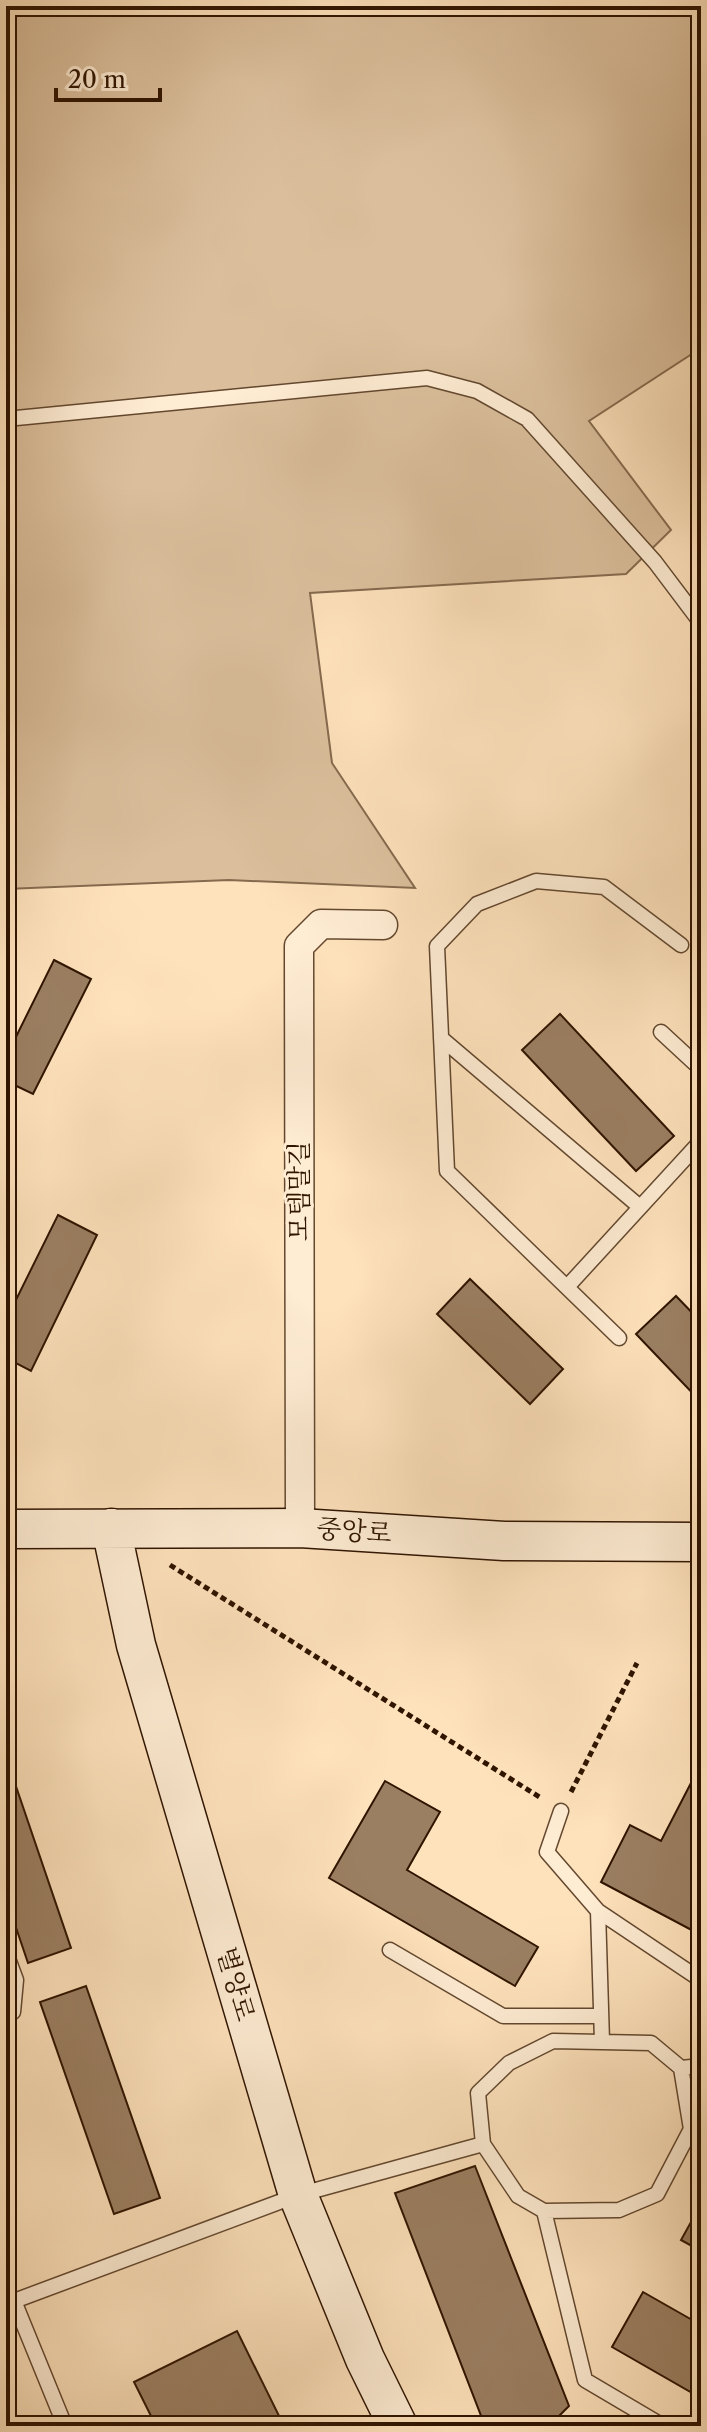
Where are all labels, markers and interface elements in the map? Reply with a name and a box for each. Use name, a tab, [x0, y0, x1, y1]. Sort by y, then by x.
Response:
scale bar	[56, 52, 160, 102]
text: 20 m	[68, 65, 126, 94]
street label: 모템말길	[283, 1141, 315, 1241]
street label: 중앙로	[315, 1512, 393, 1550]
street label: 별양로	[210, 1943, 262, 2025]

